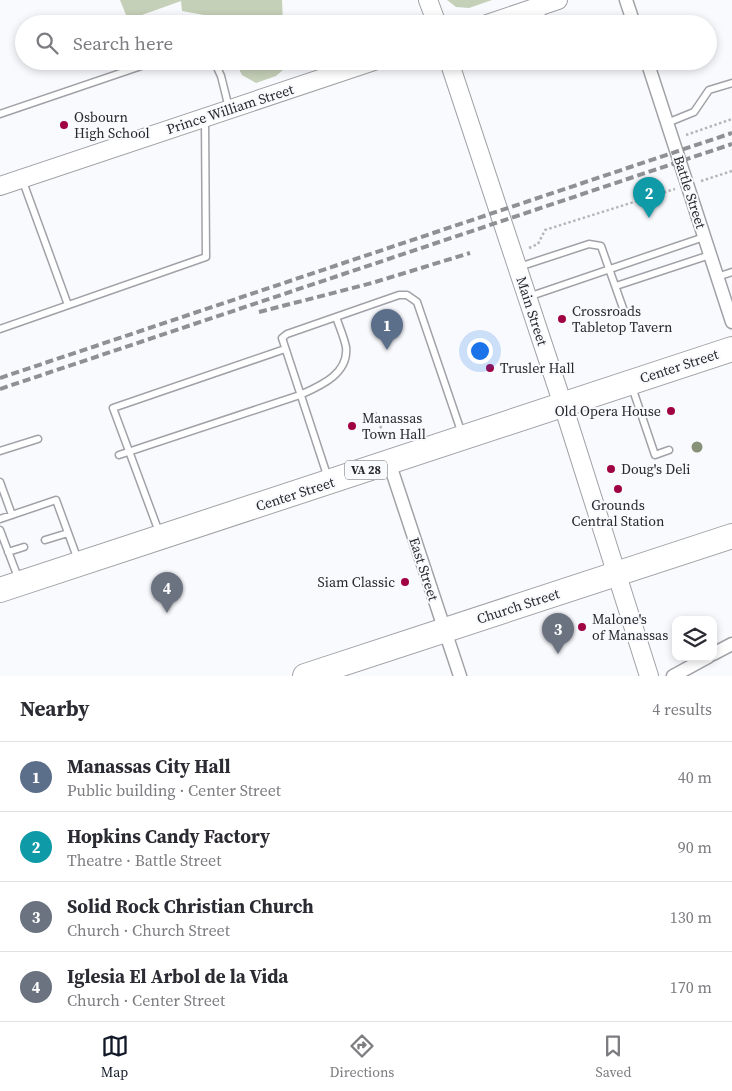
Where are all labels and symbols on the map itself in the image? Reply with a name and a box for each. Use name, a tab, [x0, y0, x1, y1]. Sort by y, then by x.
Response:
street label: Prince William Street	[164, 79, 297, 139]
place label: Osbourn High School	[74, 107, 150, 143]
marker: Osbourn High School	[58, 119, 70, 131]
street label: Battle Street	[669, 153, 711, 232]
pin: 2	[633, 177, 665, 218]
street label: Main Street	[511, 274, 553, 349]
place label: Crossroads Tabletop Tavern	[572, 301, 673, 337]
pin: 1	[371, 309, 403, 350]
marker: Crossroads Tabletop Tavern	[556, 313, 568, 325]
your location	[467, 338, 493, 364]
street label: Center Street	[637, 344, 721, 388]
place label: Trusler Hall	[500, 358, 575, 378]
marker: Trusler Hall	[484, 362, 496, 374]
place label: Old Opera House	[555, 401, 661, 421]
marker: Old Opera House	[665, 405, 677, 417]
place label: Manassas Town Hall	[362, 408, 426, 444]
marker: Manassas Town Hall	[346, 420, 358, 432]
place label: Doug's Deli	[621, 459, 691, 479]
road number: VA 28	[345, 460, 387, 480]
marker: Doug's Deli	[605, 463, 617, 475]
street label: Center Street	[253, 472, 337, 516]
marker: Grounds Central Station	[612, 483, 624, 495]
place label: Grounds Central Station	[572, 495, 665, 531]
street label: East Street	[404, 535, 444, 604]
pin: 4	[151, 572, 183, 613]
place label: Siam Classic	[318, 572, 395, 592]
marker: Siam Classic	[399, 576, 411, 588]
street label: Church Street	[474, 583, 562, 629]
place label: Malone's of Manassas	[592, 609, 668, 645]
pin: 3	[542, 613, 574, 654]
marker: Malone's of Manassas	[576, 621, 588, 633]

